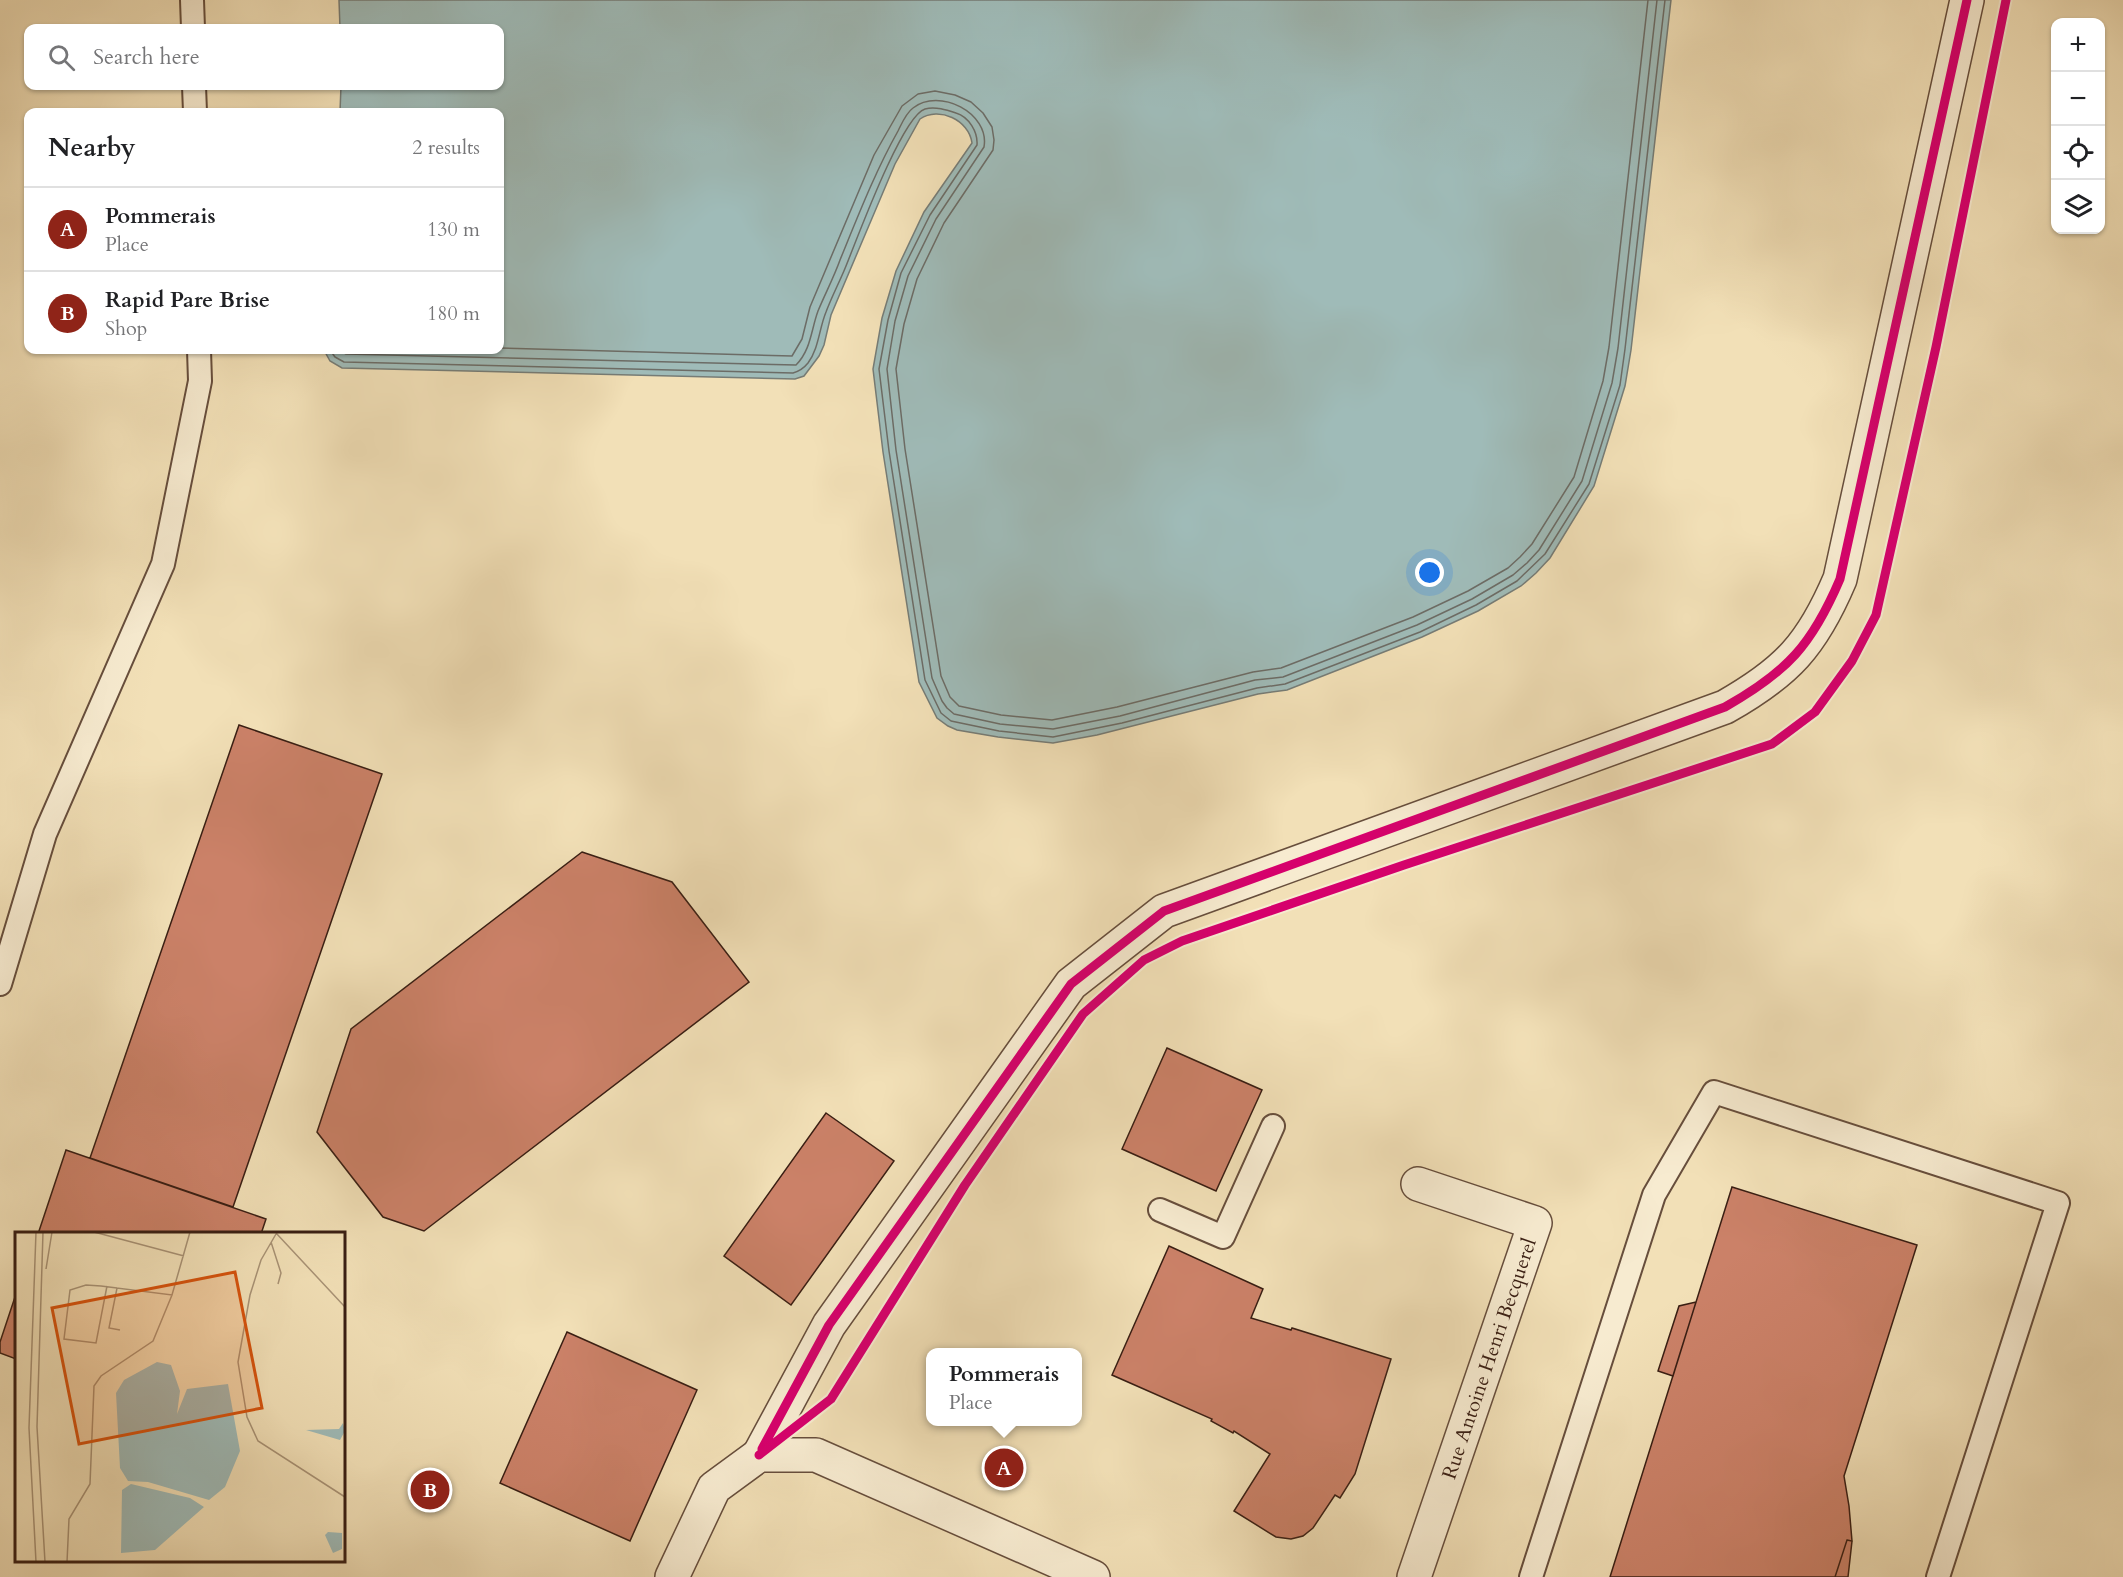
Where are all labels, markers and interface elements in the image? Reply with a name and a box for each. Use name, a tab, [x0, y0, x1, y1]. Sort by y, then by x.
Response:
map controls	[2051, 18, 2105, 234]
button: +	[2051, 18, 2105, 72]
search box	[24, 24, 504, 90]
icon: search	[45, 41, 78, 74]
text: Search here	[93, 42, 200, 72]
button: −	[2051, 72, 2105, 126]
button: locate	[2051, 126, 2105, 180]
text: Nearby	[48, 130, 136, 165]
text: 2 results	[412, 134, 480, 161]
button: layers	[2051, 180, 2105, 234]
text: Pommerais	[105, 201, 216, 231]
text: A	[60, 216, 75, 243]
text: 130 m	[427, 216, 480, 243]
text: Place	[105, 231, 149, 258]
text: Rapid Pare Brise	[105, 285, 270, 315]
text: B	[60, 300, 75, 327]
text: 180 m	[427, 300, 480, 327]
text: Shop	[105, 315, 147, 342]
your location	[1415, 558, 1444, 587]
inset map	[15, 1232, 345, 1562]
street label: Rue Antoine Henri Becquerel	[1435, 1234, 1542, 1483]
popup	[926, 1348, 1082, 1426]
text: Pommerais	[949, 1359, 1059, 1389]
text: Place	[949, 1389, 992, 1416]
pin: A	[984, 1446, 1024, 1490]
pin: B	[410, 1468, 450, 1512]

